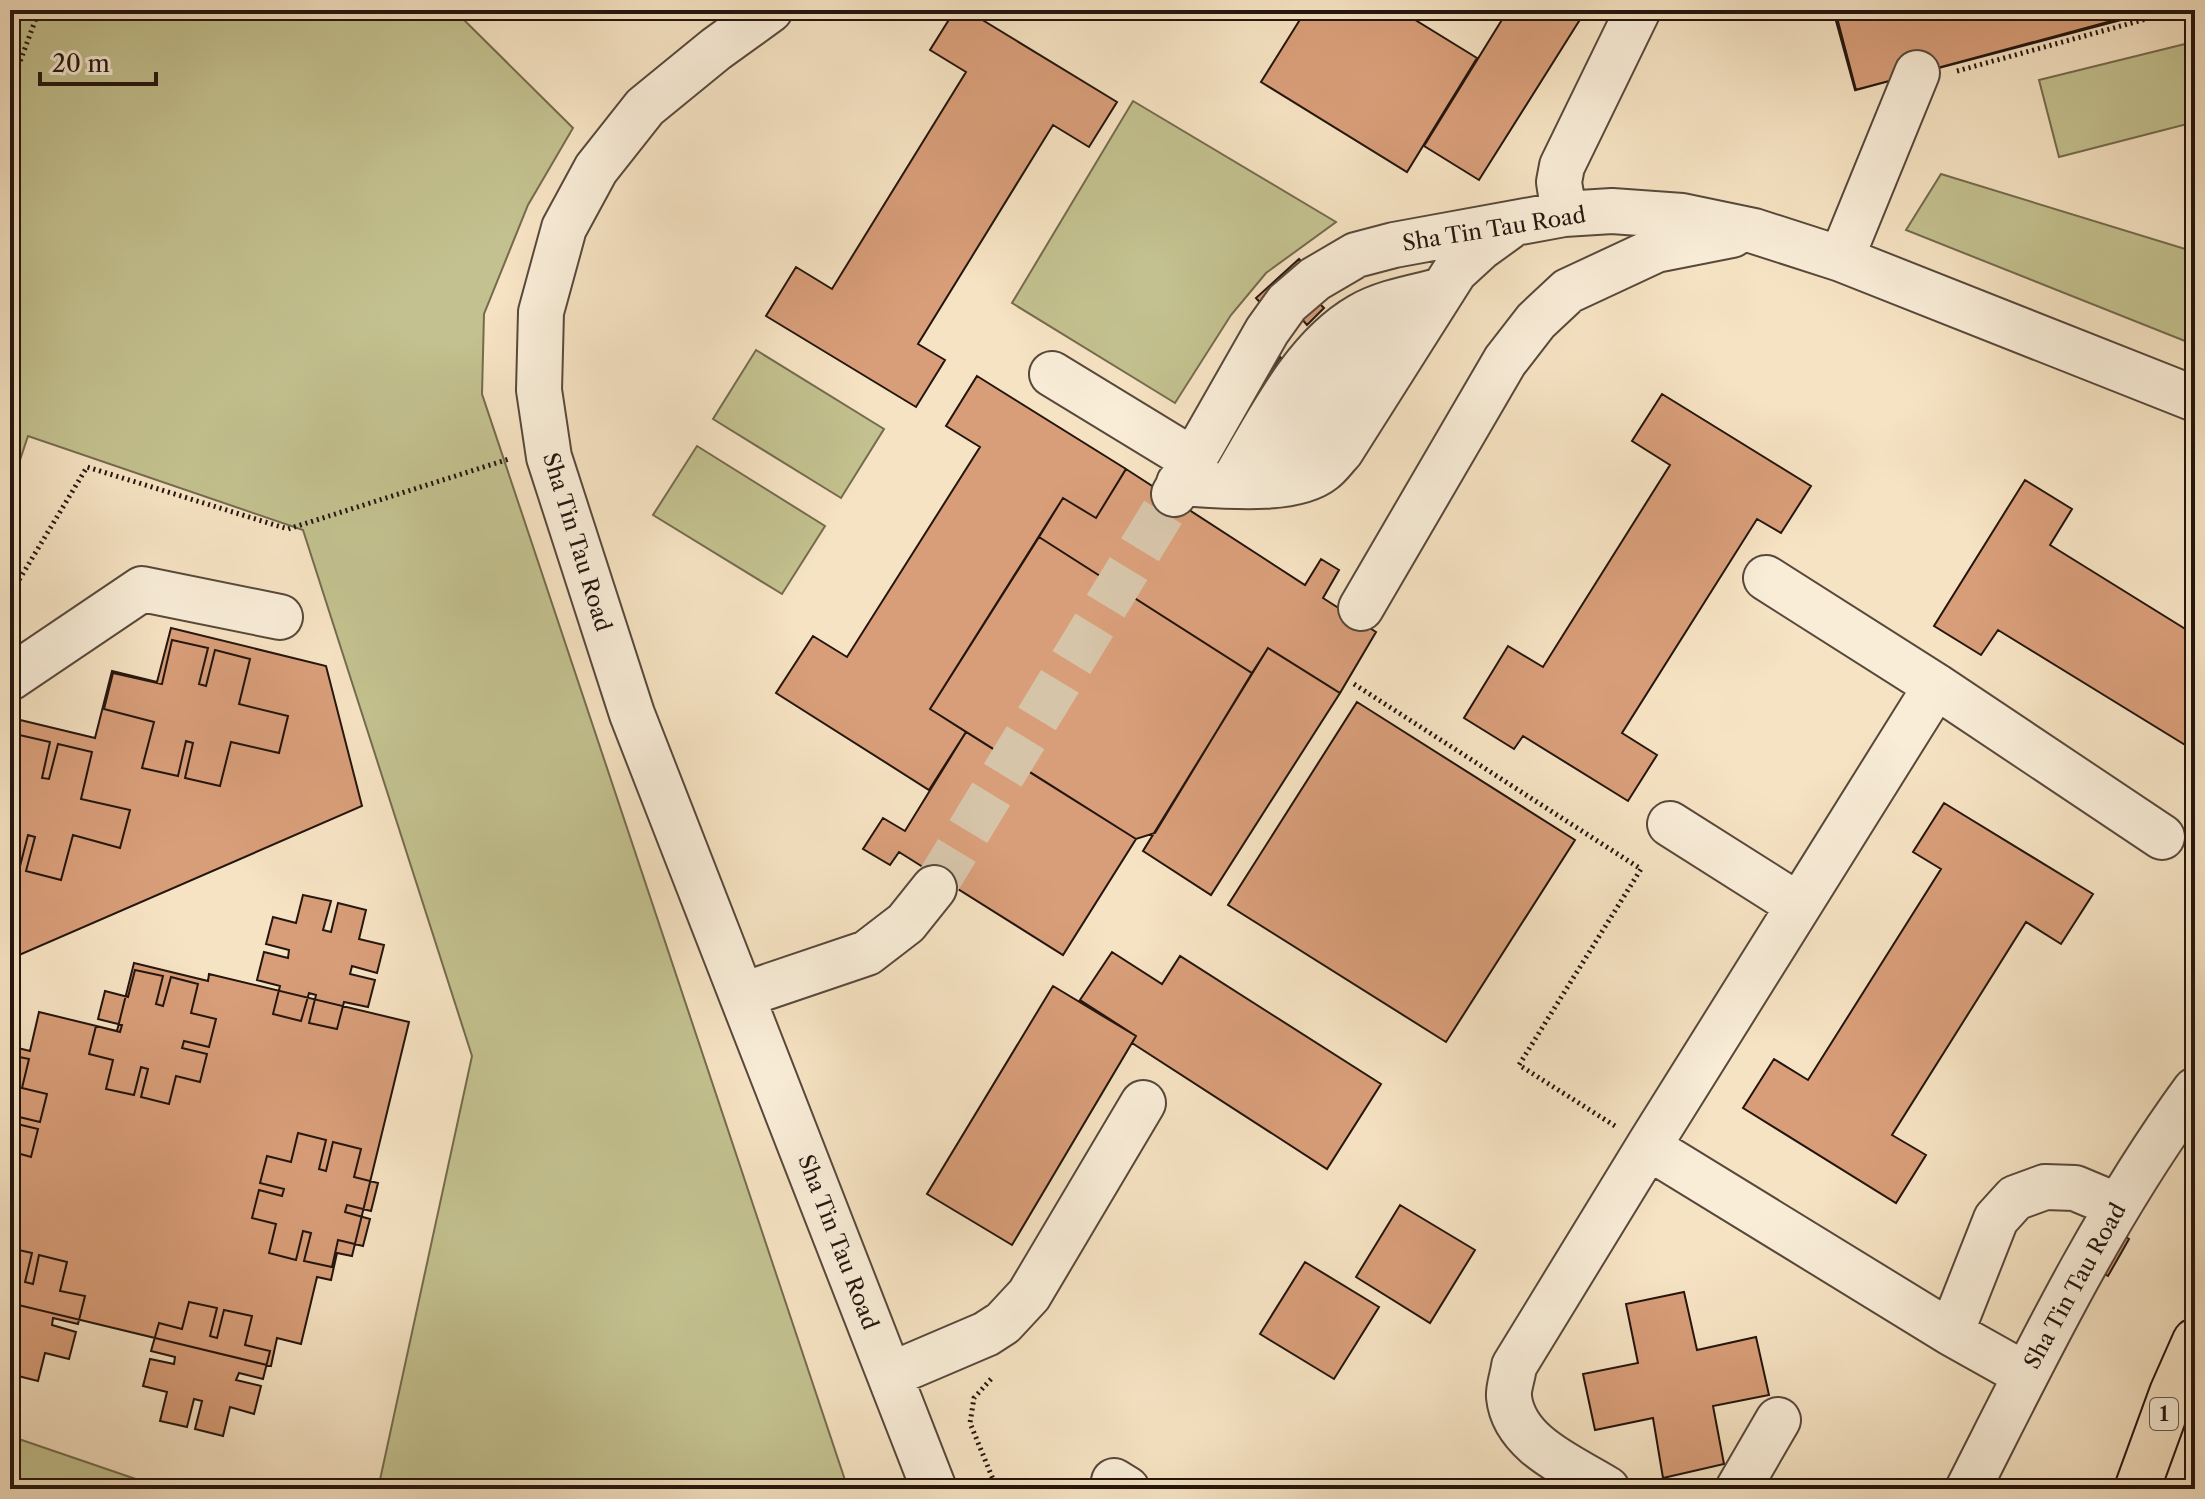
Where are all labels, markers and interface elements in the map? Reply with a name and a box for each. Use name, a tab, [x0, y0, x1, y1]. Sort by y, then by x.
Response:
scale bar	[40, 36, 156, 86]
text: 20 m	[52, 49, 110, 78]
street label: Sha Tin Tau Road	[1400, 201, 1588, 257]
street label: Sha Tin Tau Road	[537, 449, 617, 635]
street label: Sha Tin Tau Road	[792, 1151, 884, 1333]
street label: Sha Tin Tau Road	[2018, 1198, 2132, 1374]
road number: 1	[2150, 1398, 2178, 1430]

